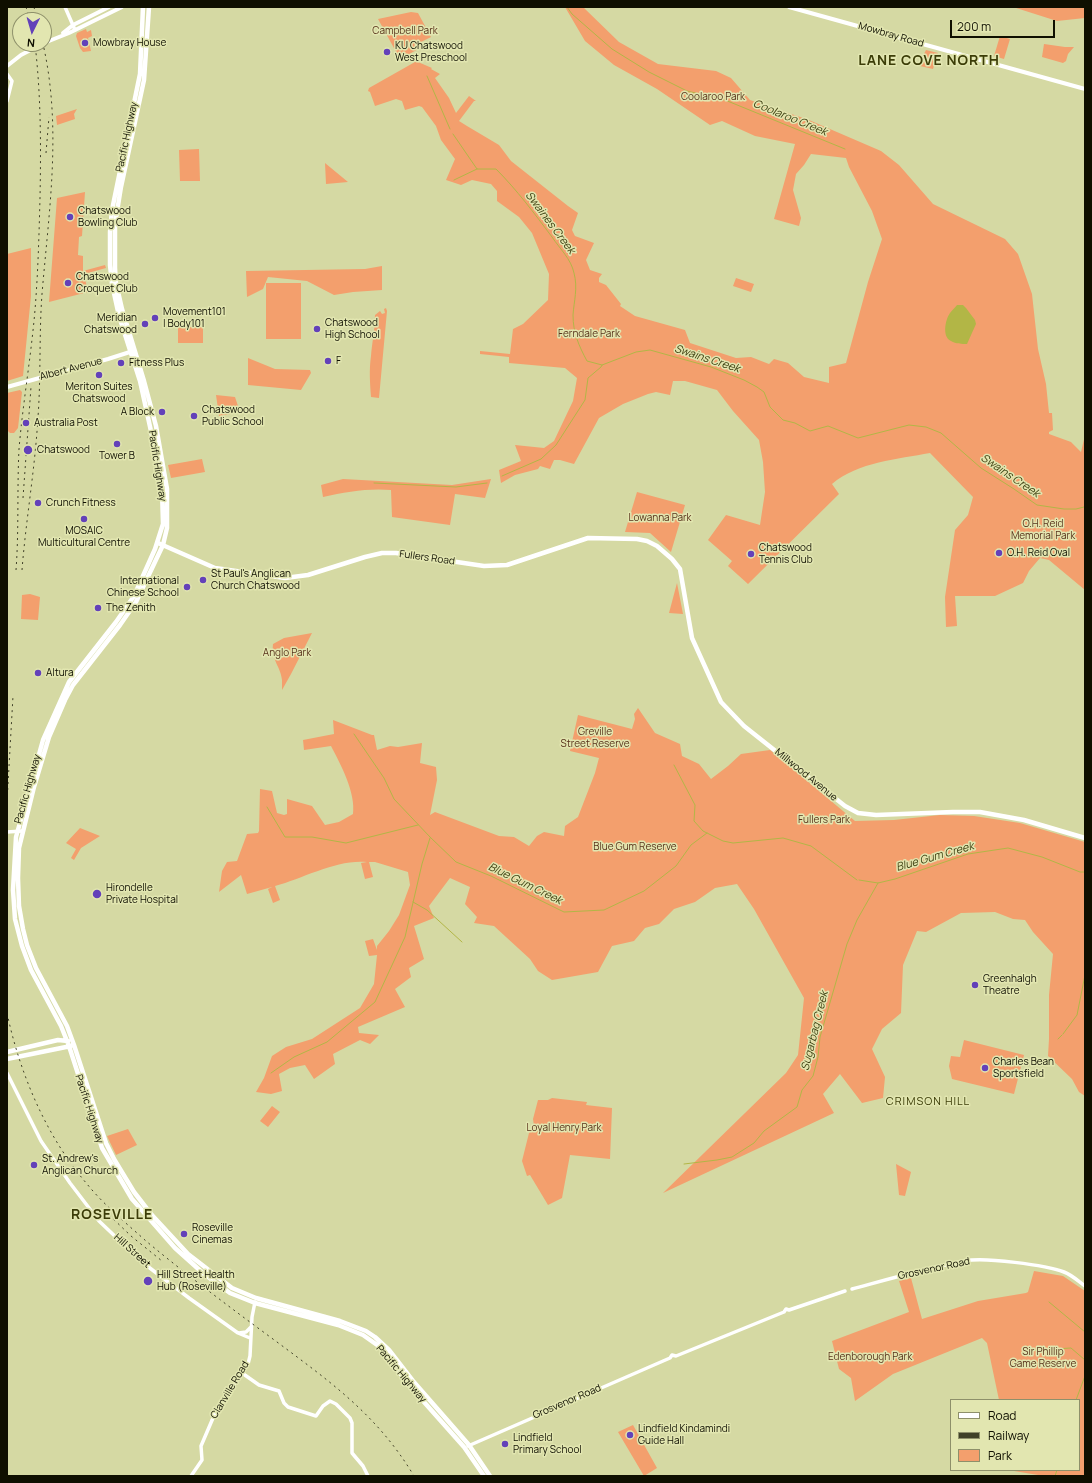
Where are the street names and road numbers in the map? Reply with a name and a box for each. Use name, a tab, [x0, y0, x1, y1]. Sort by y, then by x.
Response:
street label: Mowbray Road	[857, 20, 925, 50]
street label: Pacific Highway	[114, 101, 140, 173]
street label: Albert Avenue	[38, 355, 104, 383]
street label: Pacific Highway	[145, 430, 169, 502]
street label: Fullers Road	[399, 548, 455, 568]
street label: Millwood Avenue	[772, 746, 840, 804]
street label: Pacific Highway	[12, 753, 44, 825]
street label: Pacific Highway	[72, 1073, 106, 1145]
street label: Hill Street	[111, 1231, 153, 1271]
street label: Grosvenor Road	[897, 1256, 971, 1282]
street label: Pacific Highway	[373, 1343, 429, 1405]
street label: Clanville Road	[208, 1359, 252, 1421]
street label: Grosvenor Road	[531, 1382, 603, 1422]

